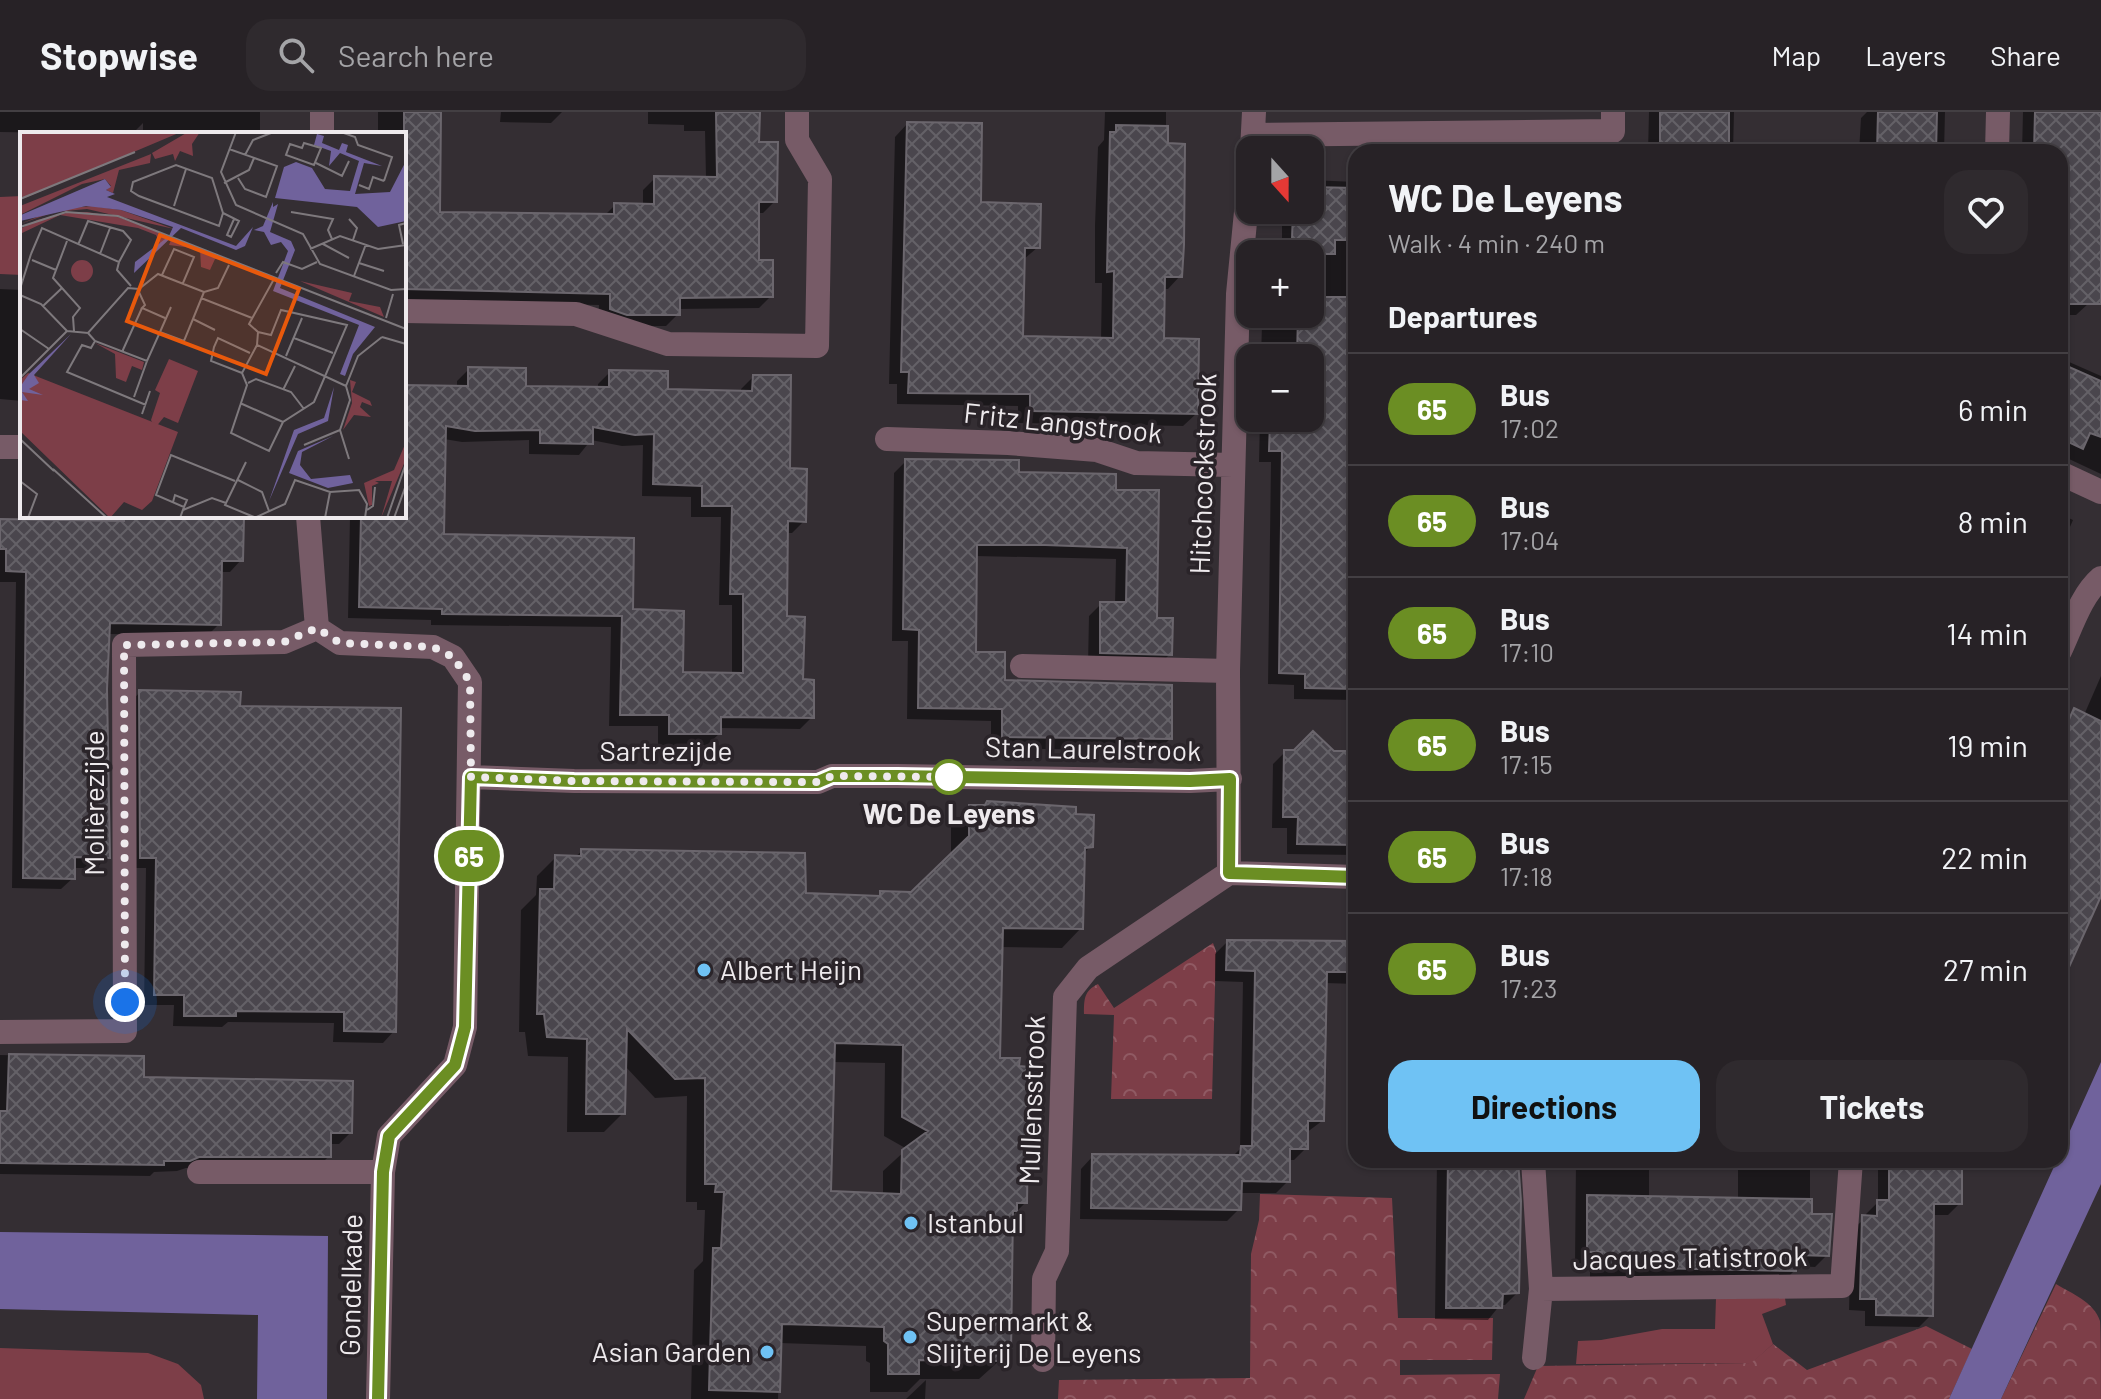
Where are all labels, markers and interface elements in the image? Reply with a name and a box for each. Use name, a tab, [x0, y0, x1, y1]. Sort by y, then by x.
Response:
search box	[246, 19, 806, 91]
text: Stopwise	[40, 32, 198, 78]
icon: search	[274, 33, 318, 77]
text: Search here	[338, 37, 494, 73]
text: Map	[1771, 38, 1821, 72]
text: Layers	[1865, 38, 1946, 72]
text: Share	[1990, 38, 2061, 72]
inset map	[20, 132, 406, 518]
north arrow	[1236, 136, 1324, 224]
map controls	[1236, 136, 1324, 432]
button: heart	[1944, 170, 2028, 254]
text: WC De Leyens	[1388, 174, 1623, 220]
text: Walk · 4 min · 240 m	[1388, 227, 1605, 258]
button: +	[1236, 240, 1324, 328]
text: Departures	[1388, 298, 1538, 334]
button: −	[1236, 344, 1324, 432]
street label: Hitchcockstrook	[1182, 373, 1222, 575]
text: Bus	[1500, 376, 1550, 412]
text: 6 min	[1958, 391, 2028, 427]
text: 65	[1417, 392, 1447, 426]
street label: Fritz Langstrook	[962, 395, 1164, 449]
text: 17:02	[1500, 412, 1559, 443]
text: Bus	[1500, 488, 1550, 524]
text: 8 min	[1958, 503, 2028, 539]
text: 65	[1417, 504, 1447, 538]
text: 17:04	[1500, 524, 1559, 555]
text: Bus	[1500, 600, 1550, 636]
text: 14 min	[1946, 615, 2028, 651]
text: 65	[1417, 616, 1447, 650]
text: 17:10	[1500, 636, 1554, 667]
text: Bus	[1500, 712, 1550, 748]
text: 19 min	[1947, 727, 2028, 763]
text: 65	[1417, 728, 1447, 762]
street label: Stan Laurelstrook	[985, 729, 1202, 767]
street label: Molièrezijde	[76, 730, 110, 876]
street label: Sartrezijde	[599, 733, 733, 767]
text: 17:15	[1500, 748, 1553, 779]
marker: WC De Leyens	[932, 760, 966, 794]
place label: WC De Leyens	[863, 796, 1035, 830]
text: Bus	[1500, 824, 1550, 860]
line badge: 65	[433, 830, 505, 882]
text: 65	[454, 839, 484, 873]
text: 22 min	[1941, 839, 2028, 875]
text: 65	[1417, 840, 1447, 874]
text: 17:18	[1500, 860, 1553, 891]
text: Bus	[1500, 936, 1550, 972]
text: 27 min	[1943, 951, 2028, 987]
place label: Albert Heijn	[720, 952, 862, 986]
text: 65	[1417, 952, 1447, 986]
marker: Albert Heijn	[695, 961, 713, 979]
text: 17:23	[1500, 972, 1557, 1003]
your location	[105, 982, 145, 1022]
street label: Mullensstrook	[1011, 1015, 1051, 1185]
button: Directions	[1388, 1060, 1700, 1152]
button: Tickets	[1716, 1060, 2028, 1152]
place label: Istanbul	[927, 1205, 1024, 1239]
street label: Gondelkade	[332, 1214, 368, 1356]
marker: Istanbul	[902, 1214, 920, 1232]
street label: Jacques Tatistrook	[1572, 1238, 1808, 1276]
place label: Supermarkt & Slijterij De Leyens	[926, 1303, 1142, 1369]
marker: Supermarkt & Slijterij De Leyens	[901, 1328, 919, 1346]
place label: Asian Garden	[592, 1334, 751, 1368]
marker: Asian Garden	[758, 1343, 776, 1361]

